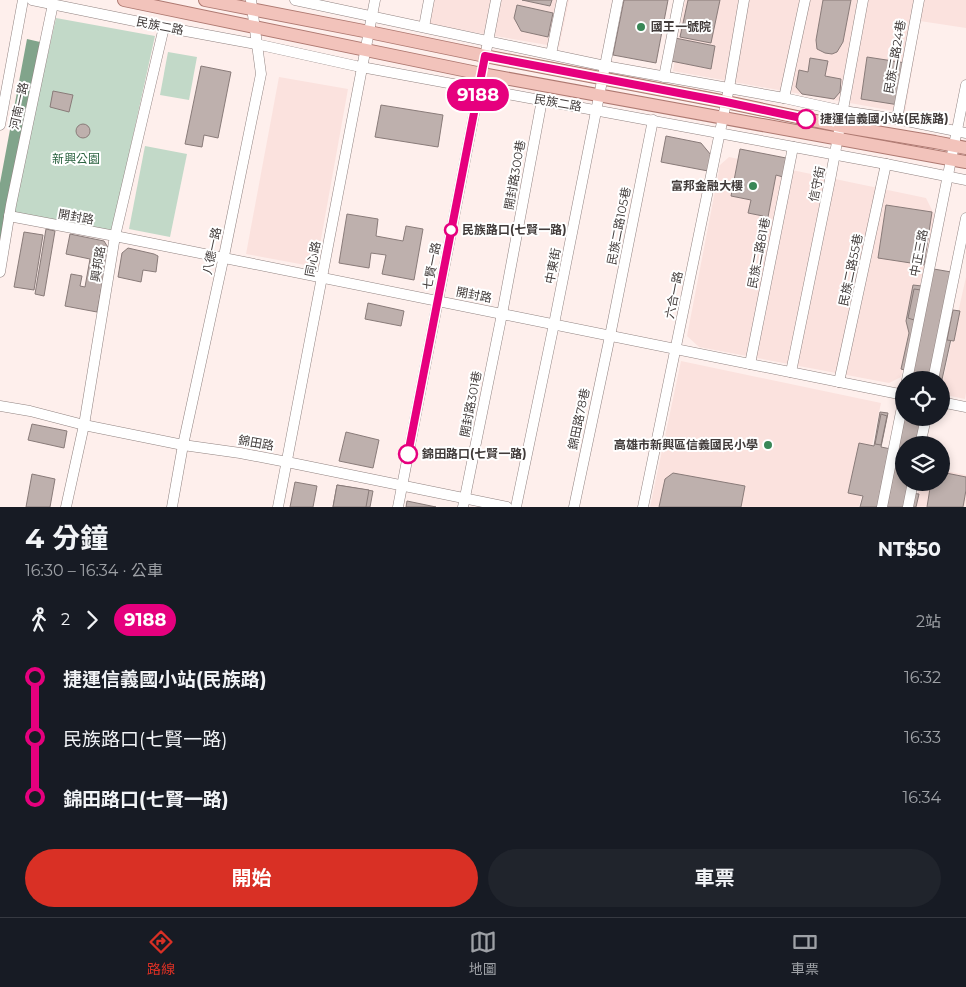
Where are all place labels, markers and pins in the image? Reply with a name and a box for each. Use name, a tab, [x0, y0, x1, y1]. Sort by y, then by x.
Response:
place label: 國王一號院	[651, 19, 711, 34]
marker: 國王一號院	[635, 21, 647, 33]
marker: 捷運信義國小站(民族路)	[796, 109, 816, 129]
place label: 捷運信義國小站(民族路)	[820, 111, 949, 126]
place label: 富邦金融大樓	[671, 178, 743, 193]
marker: 富邦金融大樓	[747, 180, 759, 192]
place label: 民族路口(七賢一路)	[462, 222, 567, 237]
marker: 民族路口(七賢一路)	[444, 223, 458, 237]
place label: 高雄市新興區信義國民小學	[614, 437, 758, 452]
marker: 高雄市新興區信義國民小學	[762, 439, 774, 451]
marker: 錦田路口(七賢一路)	[398, 444, 418, 464]
place label: 錦田路口(七賢一路)	[422, 446, 527, 461]

